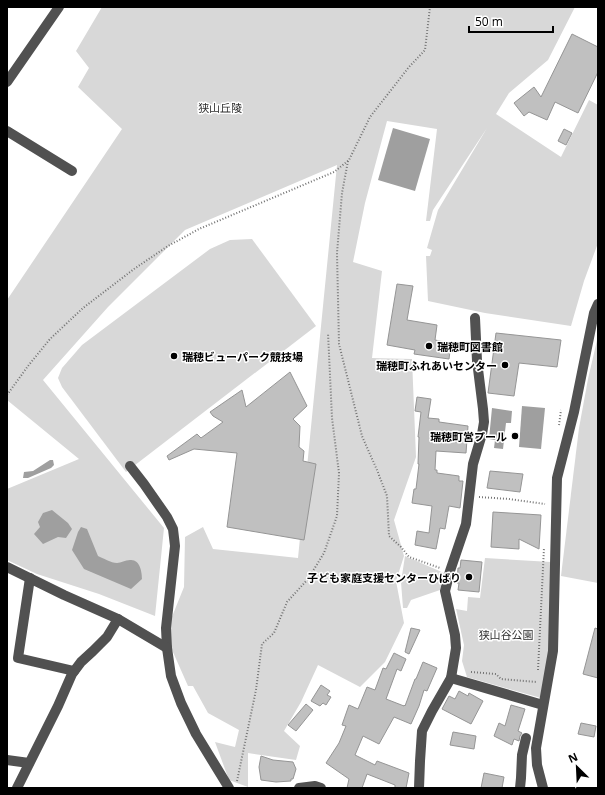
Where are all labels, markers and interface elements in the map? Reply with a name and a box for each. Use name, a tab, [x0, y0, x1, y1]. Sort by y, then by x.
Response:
scale bar	[469, 8, 553, 34]
text: 50 m	[475, 13, 503, 30]
park label: 狭山丘陵	[198, 100, 242, 115]
place label: 瑞穂町図書館	[437, 339, 503, 354]
marker: 瑞穂町図書館	[424, 341, 434, 351]
place label: 瑞穂ビューパーク競技場	[182, 349, 303, 364]
marker: 瑞穂ビューパーク競技場	[169, 351, 179, 361]
place label: 瑞穂町ふれあいセンター	[376, 358, 497, 373]
marker: 瑞穂町ふれあいセンター	[500, 360, 510, 370]
place label: 瑞穂町営プール	[430, 429, 507, 444]
marker: 瑞穂町営プール	[510, 431, 520, 441]
place label: 子ども家庭支援センターひばり	[307, 570, 461, 585]
marker: 子ども家庭支援センターひばり	[464, 572, 474, 582]
park label: 狭山谷公園	[479, 627, 534, 642]
north arrow	[557, 747, 597, 787]
text: N	[566, 749, 580, 766]

